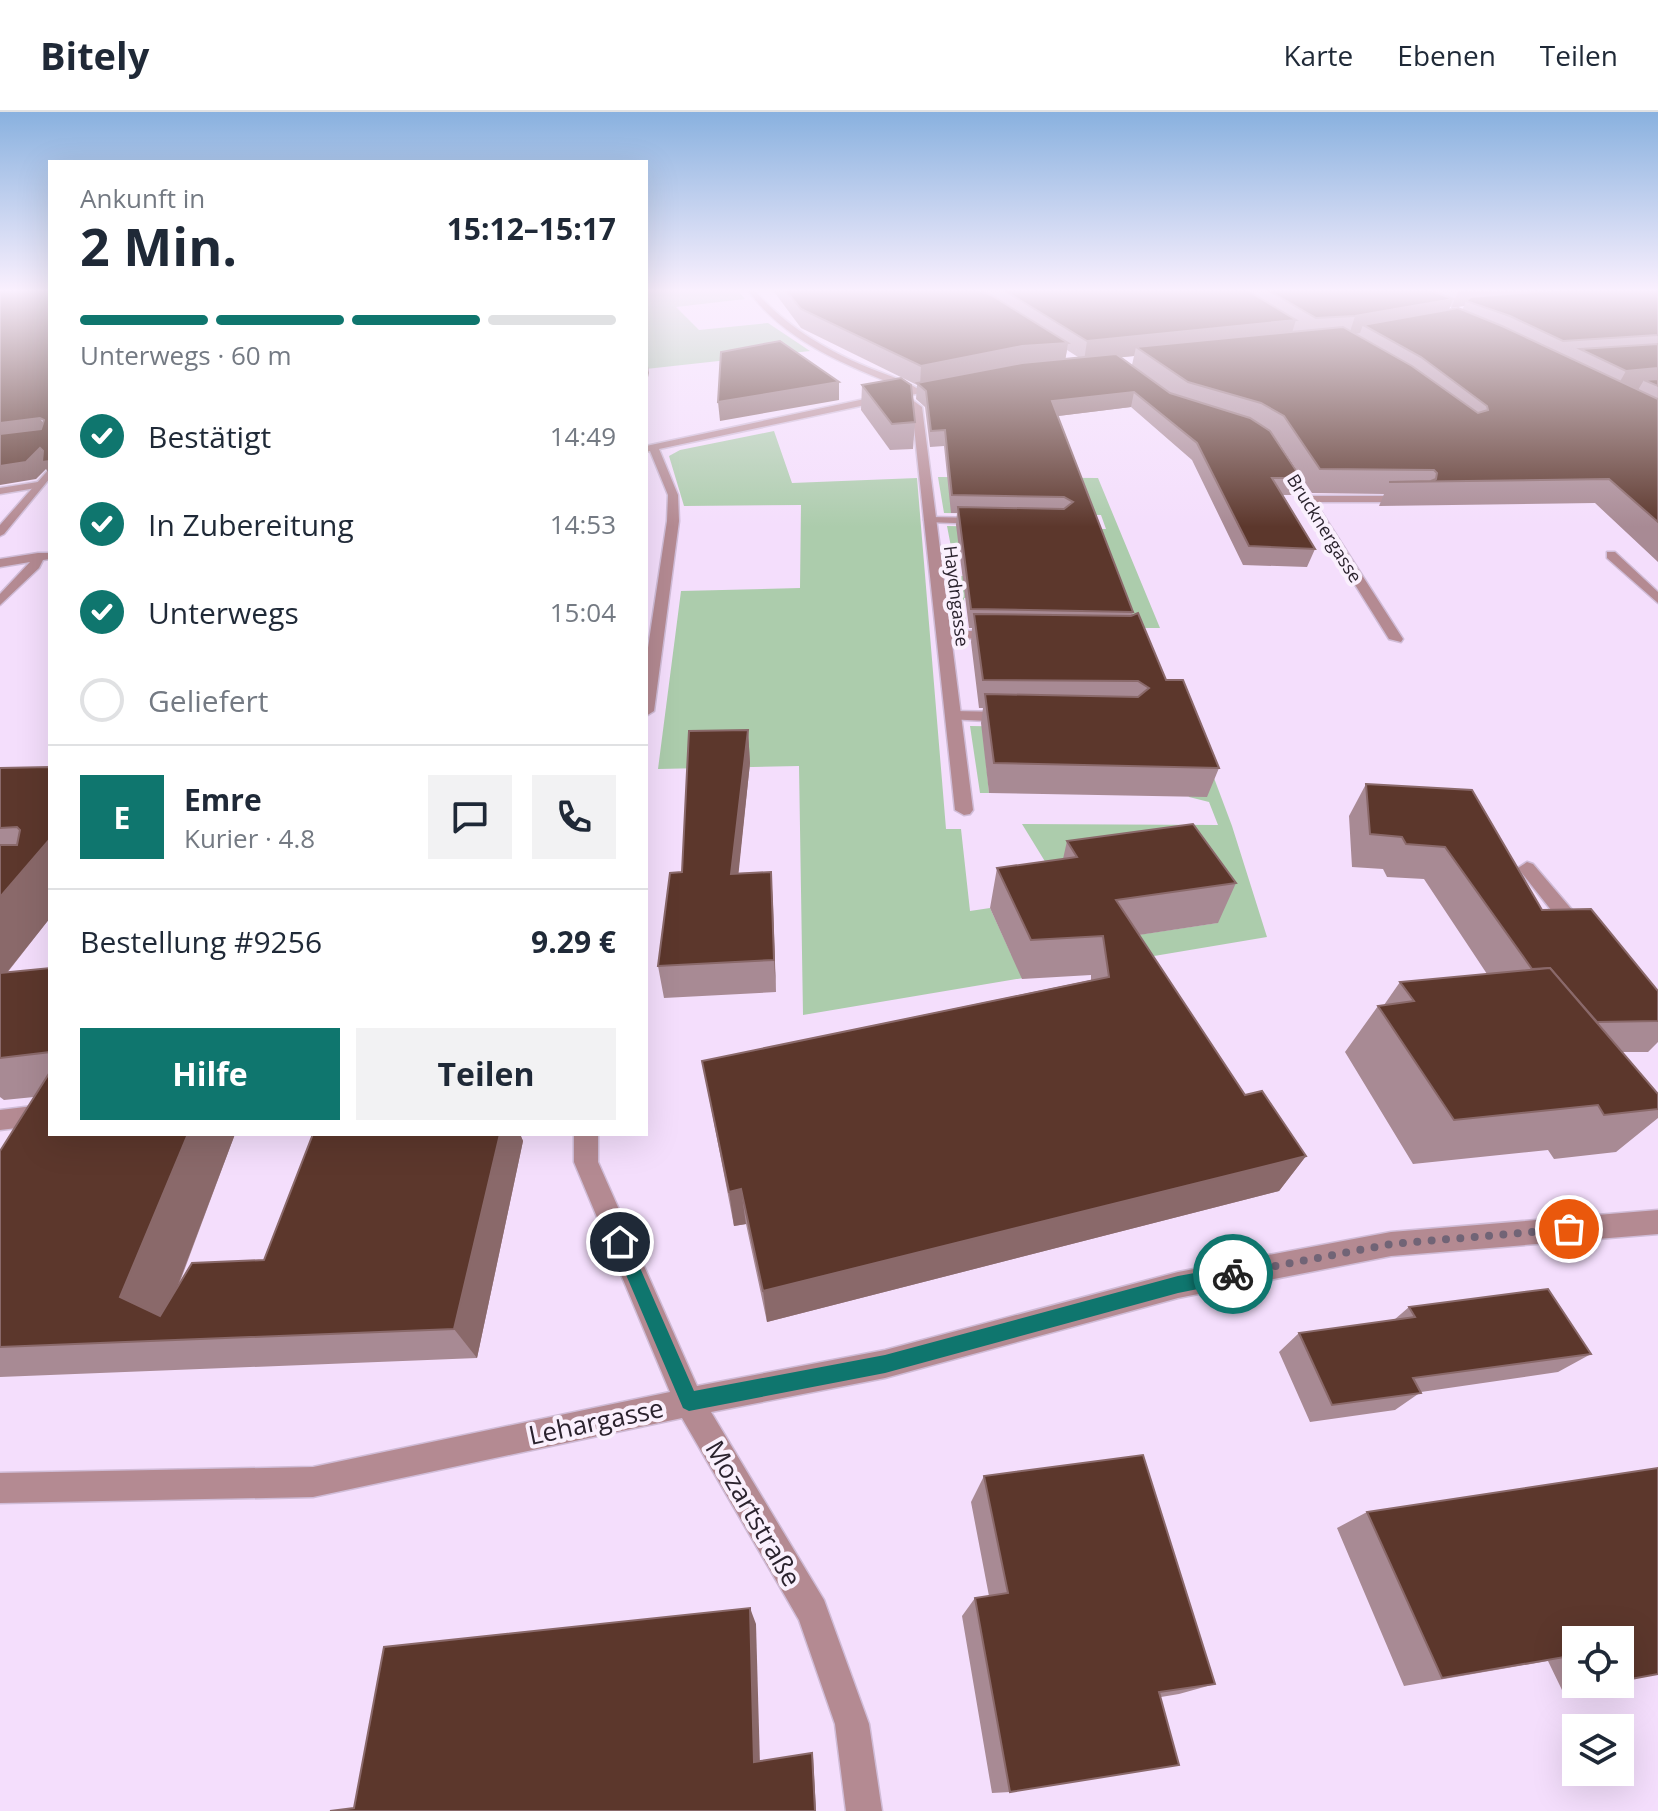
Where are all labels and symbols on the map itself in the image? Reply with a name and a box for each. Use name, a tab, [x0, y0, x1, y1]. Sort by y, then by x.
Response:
street label: Brucknergasse	[1282, 469, 1368, 587]
street label: Haydngasse	[939, 544, 975, 648]
pin	[1535, 1195, 1603, 1263]
pin	[586, 1208, 654, 1276]
courier	[1193, 1234, 1273, 1314]
street label: Lehargasse	[525, 1389, 667, 1453]
street label: Mozartstraße	[698, 1433, 810, 1593]

